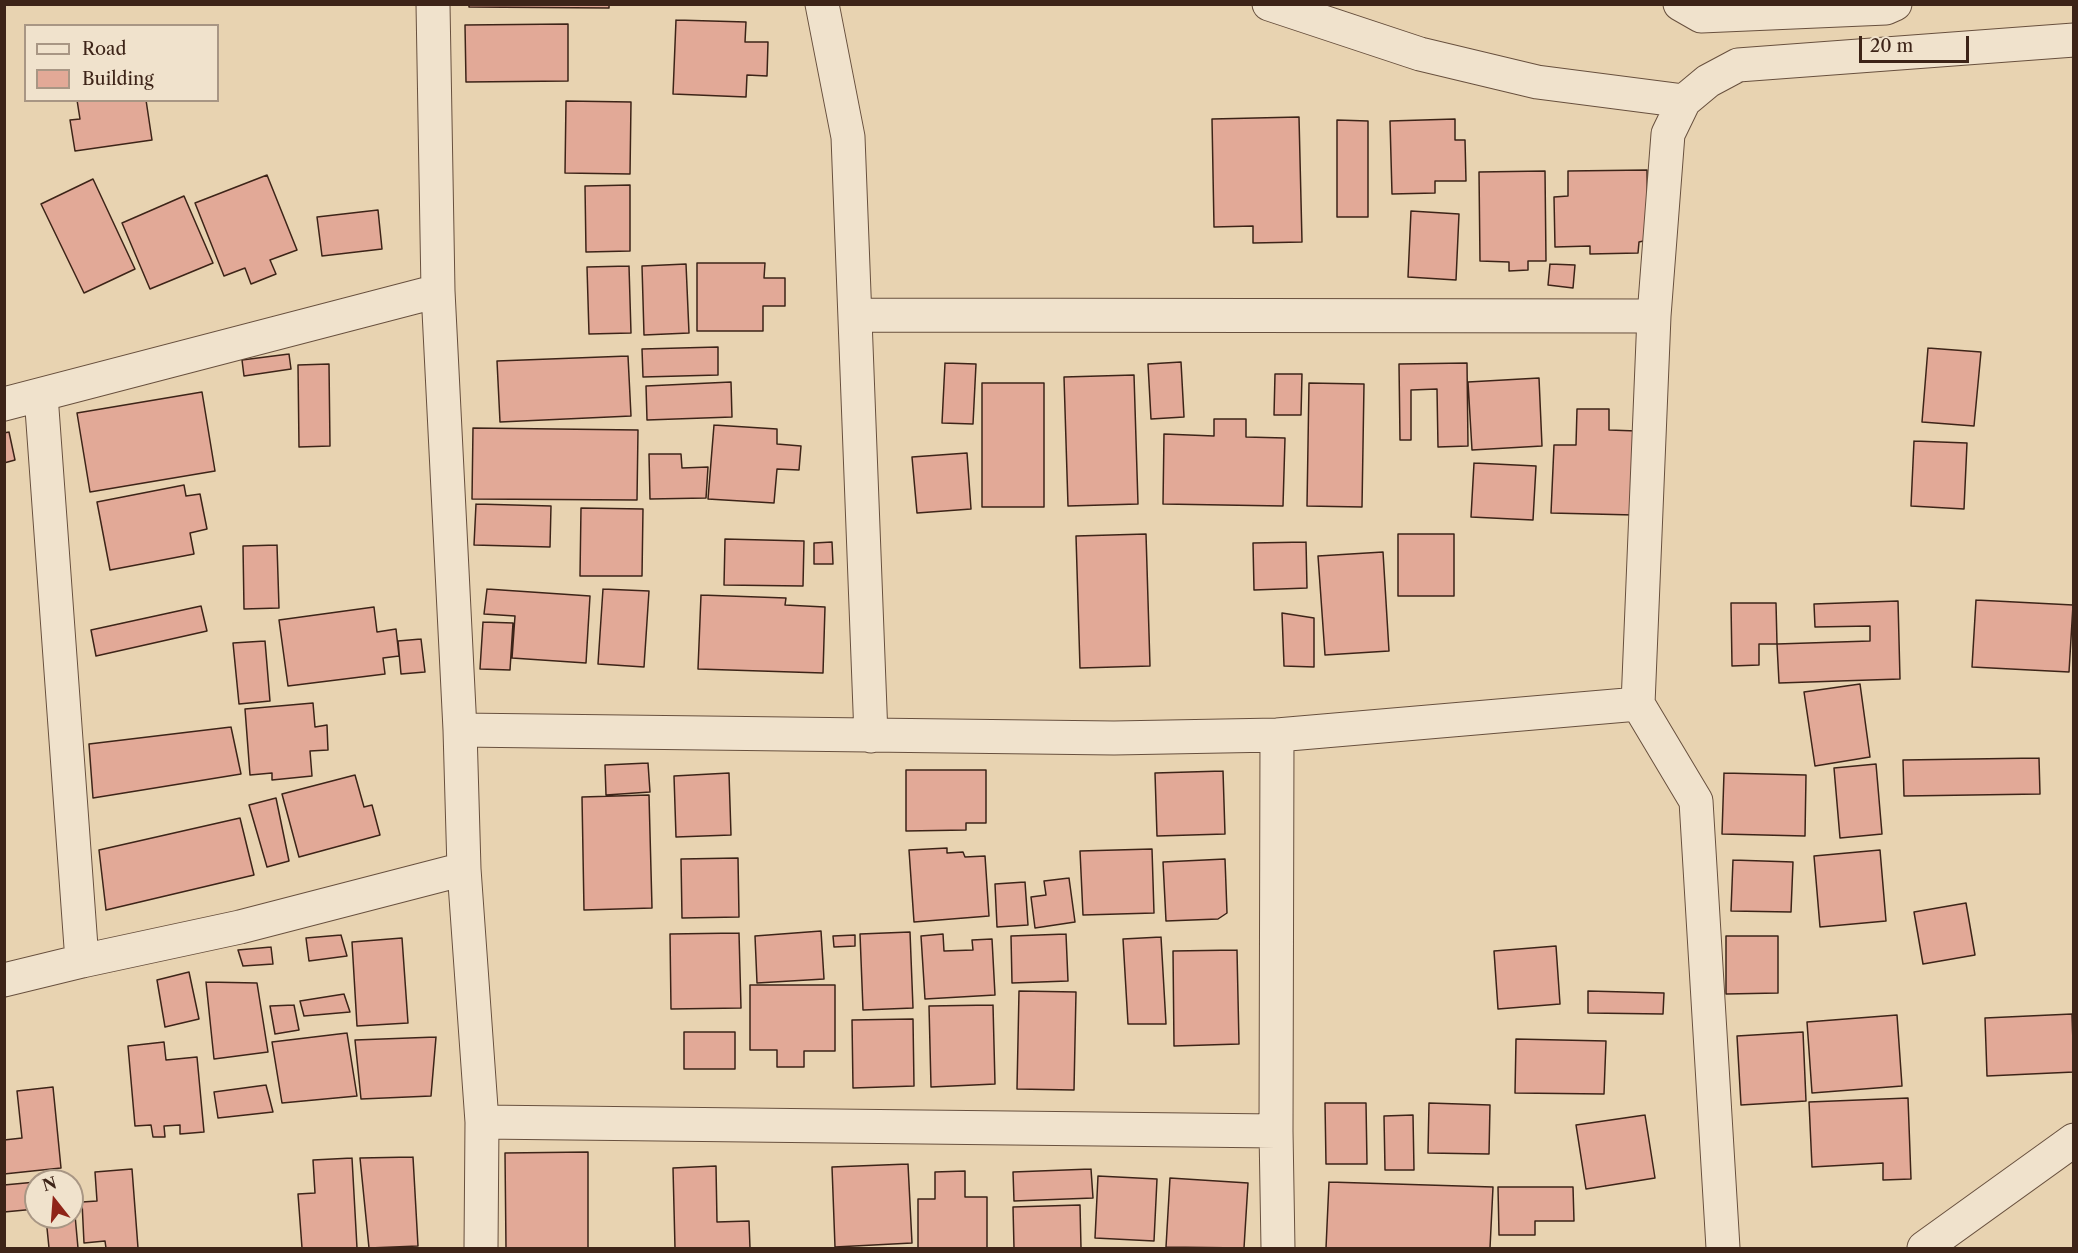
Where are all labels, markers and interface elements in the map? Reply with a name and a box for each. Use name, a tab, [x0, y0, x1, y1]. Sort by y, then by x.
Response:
legend	[24, 24, 219, 102]
scale bar	[1862, 24, 1972, 62]
text: 20 m	[1870, 35, 1913, 57]
text: Road	[82, 38, 127, 60]
text: Building	[82, 68, 154, 90]
north arrow	[24, 1169, 84, 1229]
text: N	[40, 1172, 59, 1195]

